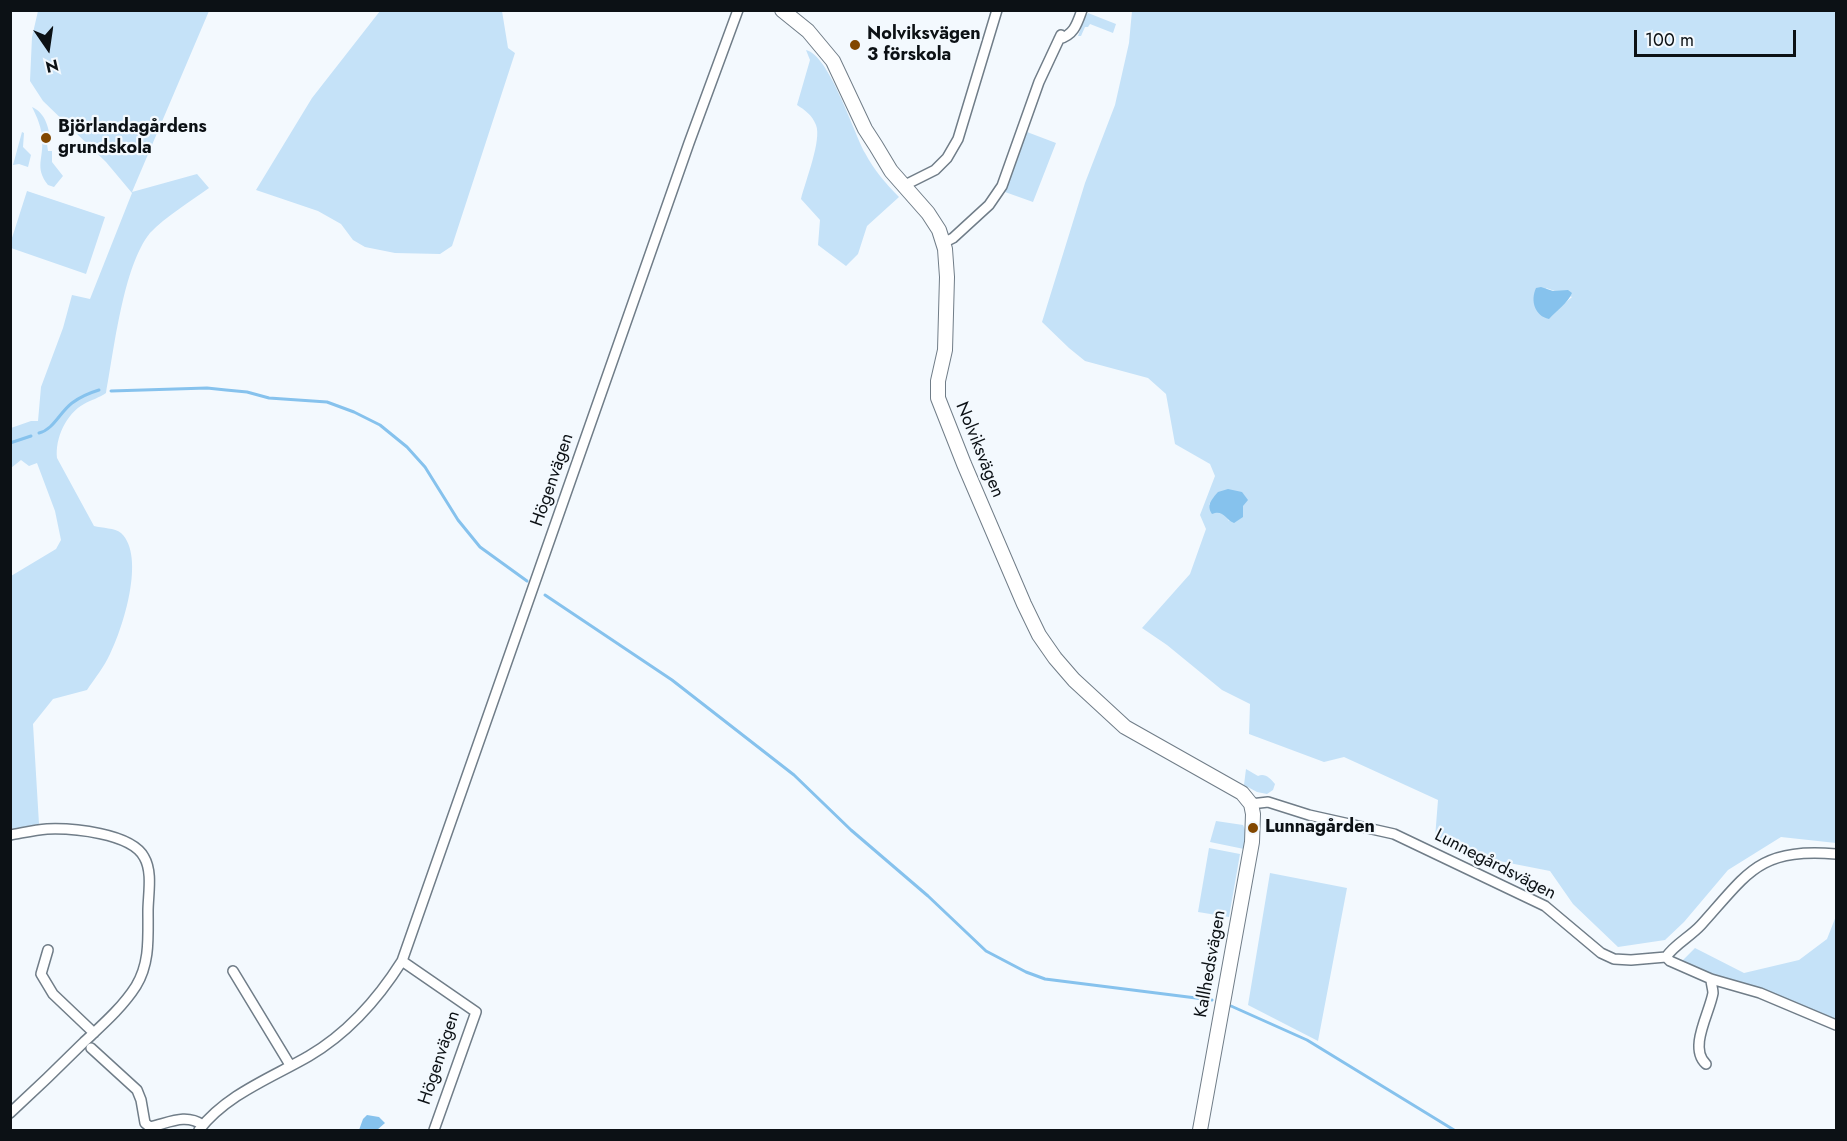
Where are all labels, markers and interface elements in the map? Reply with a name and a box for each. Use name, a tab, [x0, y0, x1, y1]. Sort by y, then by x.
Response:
north arrow	[18, 18, 78, 78]
scale bar	[1637, 18, 1799, 56]
place label: Nolviksvägen 3 förskola	[867, 24, 981, 66]
text: 100 m	[1645, 27, 1694, 53]
marker: Nolviksvägen 3 förskola	[848, 38, 862, 52]
text: N	[43, 53, 61, 79]
place label: Björlandagårdens grundskola	[58, 117, 207, 160]
marker: Björlandagårdens grundskola	[39, 131, 53, 145]
street label: Nolviksvägen	[950, 399, 1008, 501]
street label: Högenvägen	[527, 431, 579, 529]
place label: Lunnagården	[1265, 817, 1375, 839]
marker: Lunnagården	[1246, 821, 1260, 835]
street label: Lunnegårdsvägen	[1431, 825, 1559, 905]
street label: Kallhedsvägen	[1191, 909, 1231, 1019]
street label: Högenvägen	[415, 1008, 465, 1108]

